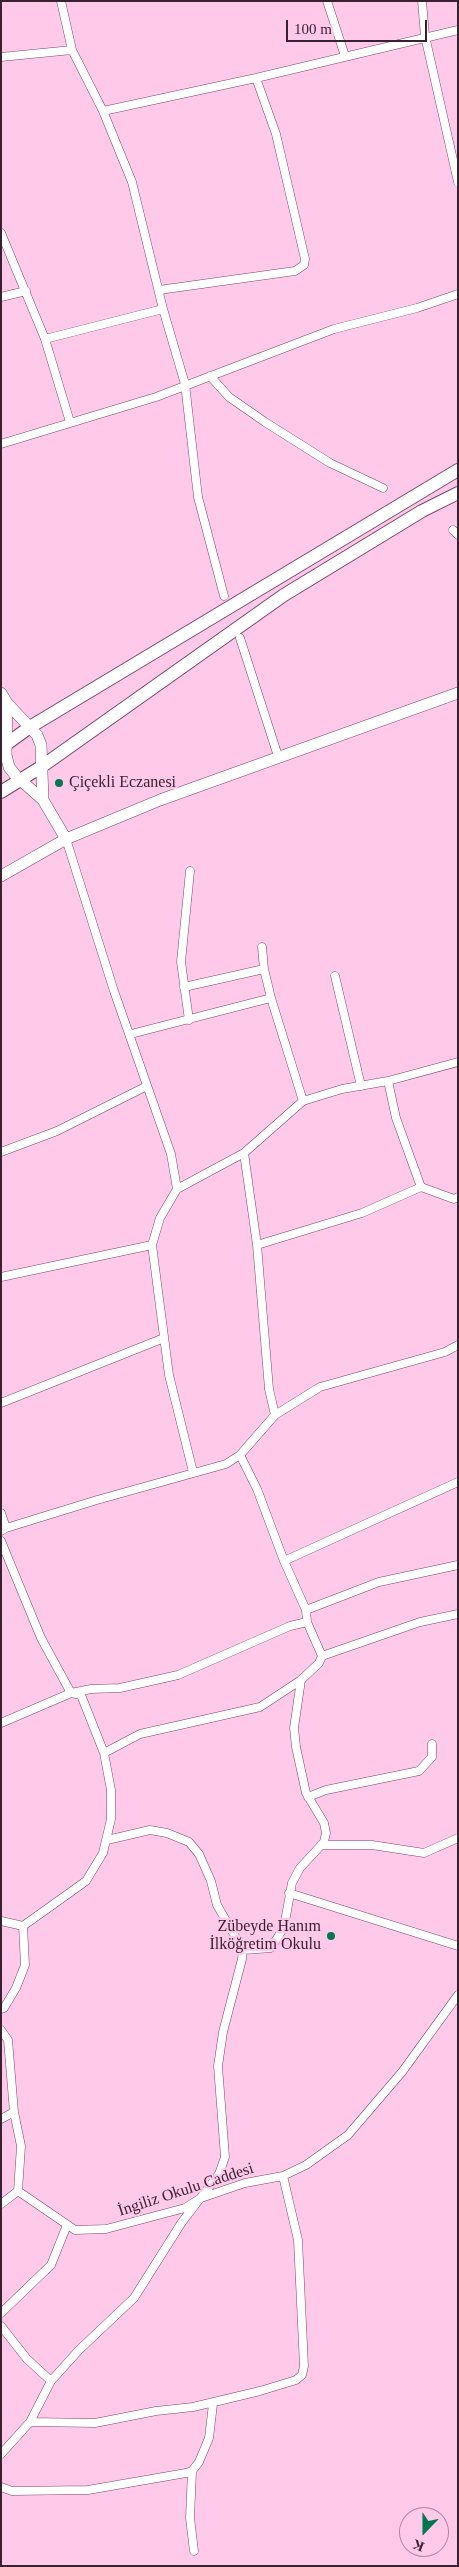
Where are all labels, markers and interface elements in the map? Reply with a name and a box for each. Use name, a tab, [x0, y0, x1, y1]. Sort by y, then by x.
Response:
scale bar	[289, 10, 430, 42]
text: 100 m	[294, 21, 332, 37]
place label: Çiçekli Eczanesi	[69, 773, 176, 793]
marker: Çiçekli Eczanesi	[53, 777, 65, 789]
place label: Zübeyde Hanım İlköğretim Okulu	[209, 1917, 321, 1955]
marker: Zübeyde Hanım İlköğretim Okulu	[325, 1930, 337, 1942]
street label: İngiliz Okulu Caddesi	[116, 2159, 256, 2221]
north arrow	[399, 2507, 449, 2557]
text: K	[411, 2536, 426, 2554]

